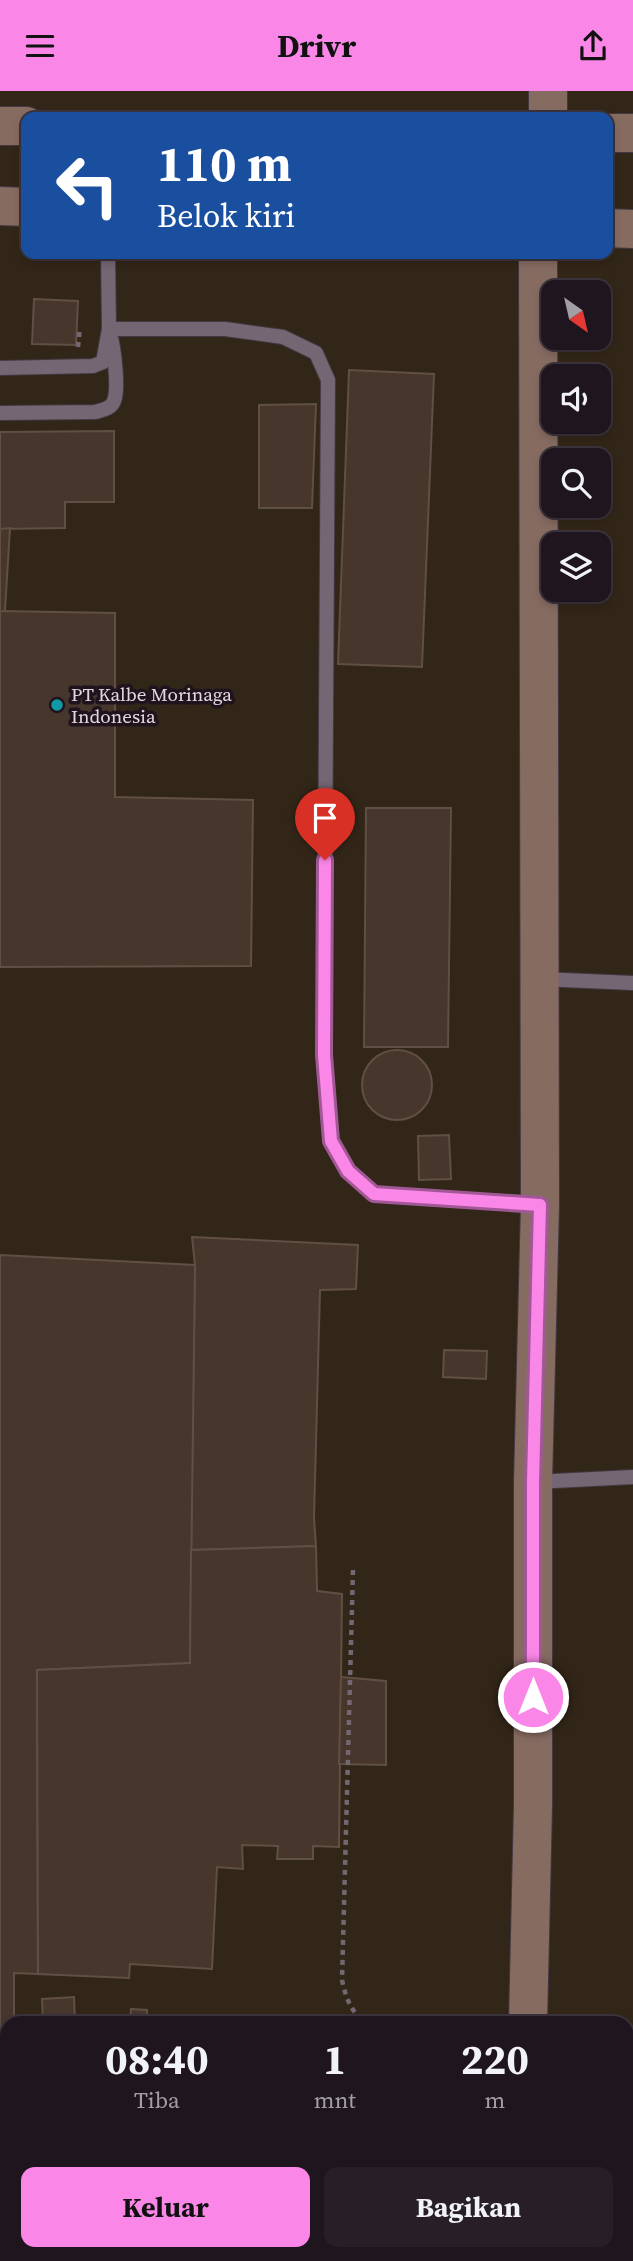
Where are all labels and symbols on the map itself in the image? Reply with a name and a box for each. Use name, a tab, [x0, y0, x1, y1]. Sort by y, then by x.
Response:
north arrow	[541, 280, 611, 350]
place label: PT Kalbe Morinaga Indonesia	[71, 681, 232, 729]
marker: PT Kalbe Morinaga Indonesia	[49, 697, 65, 713]
pin	[295, 788, 355, 860]
position arrow	[496, 1660, 570, 1734]

